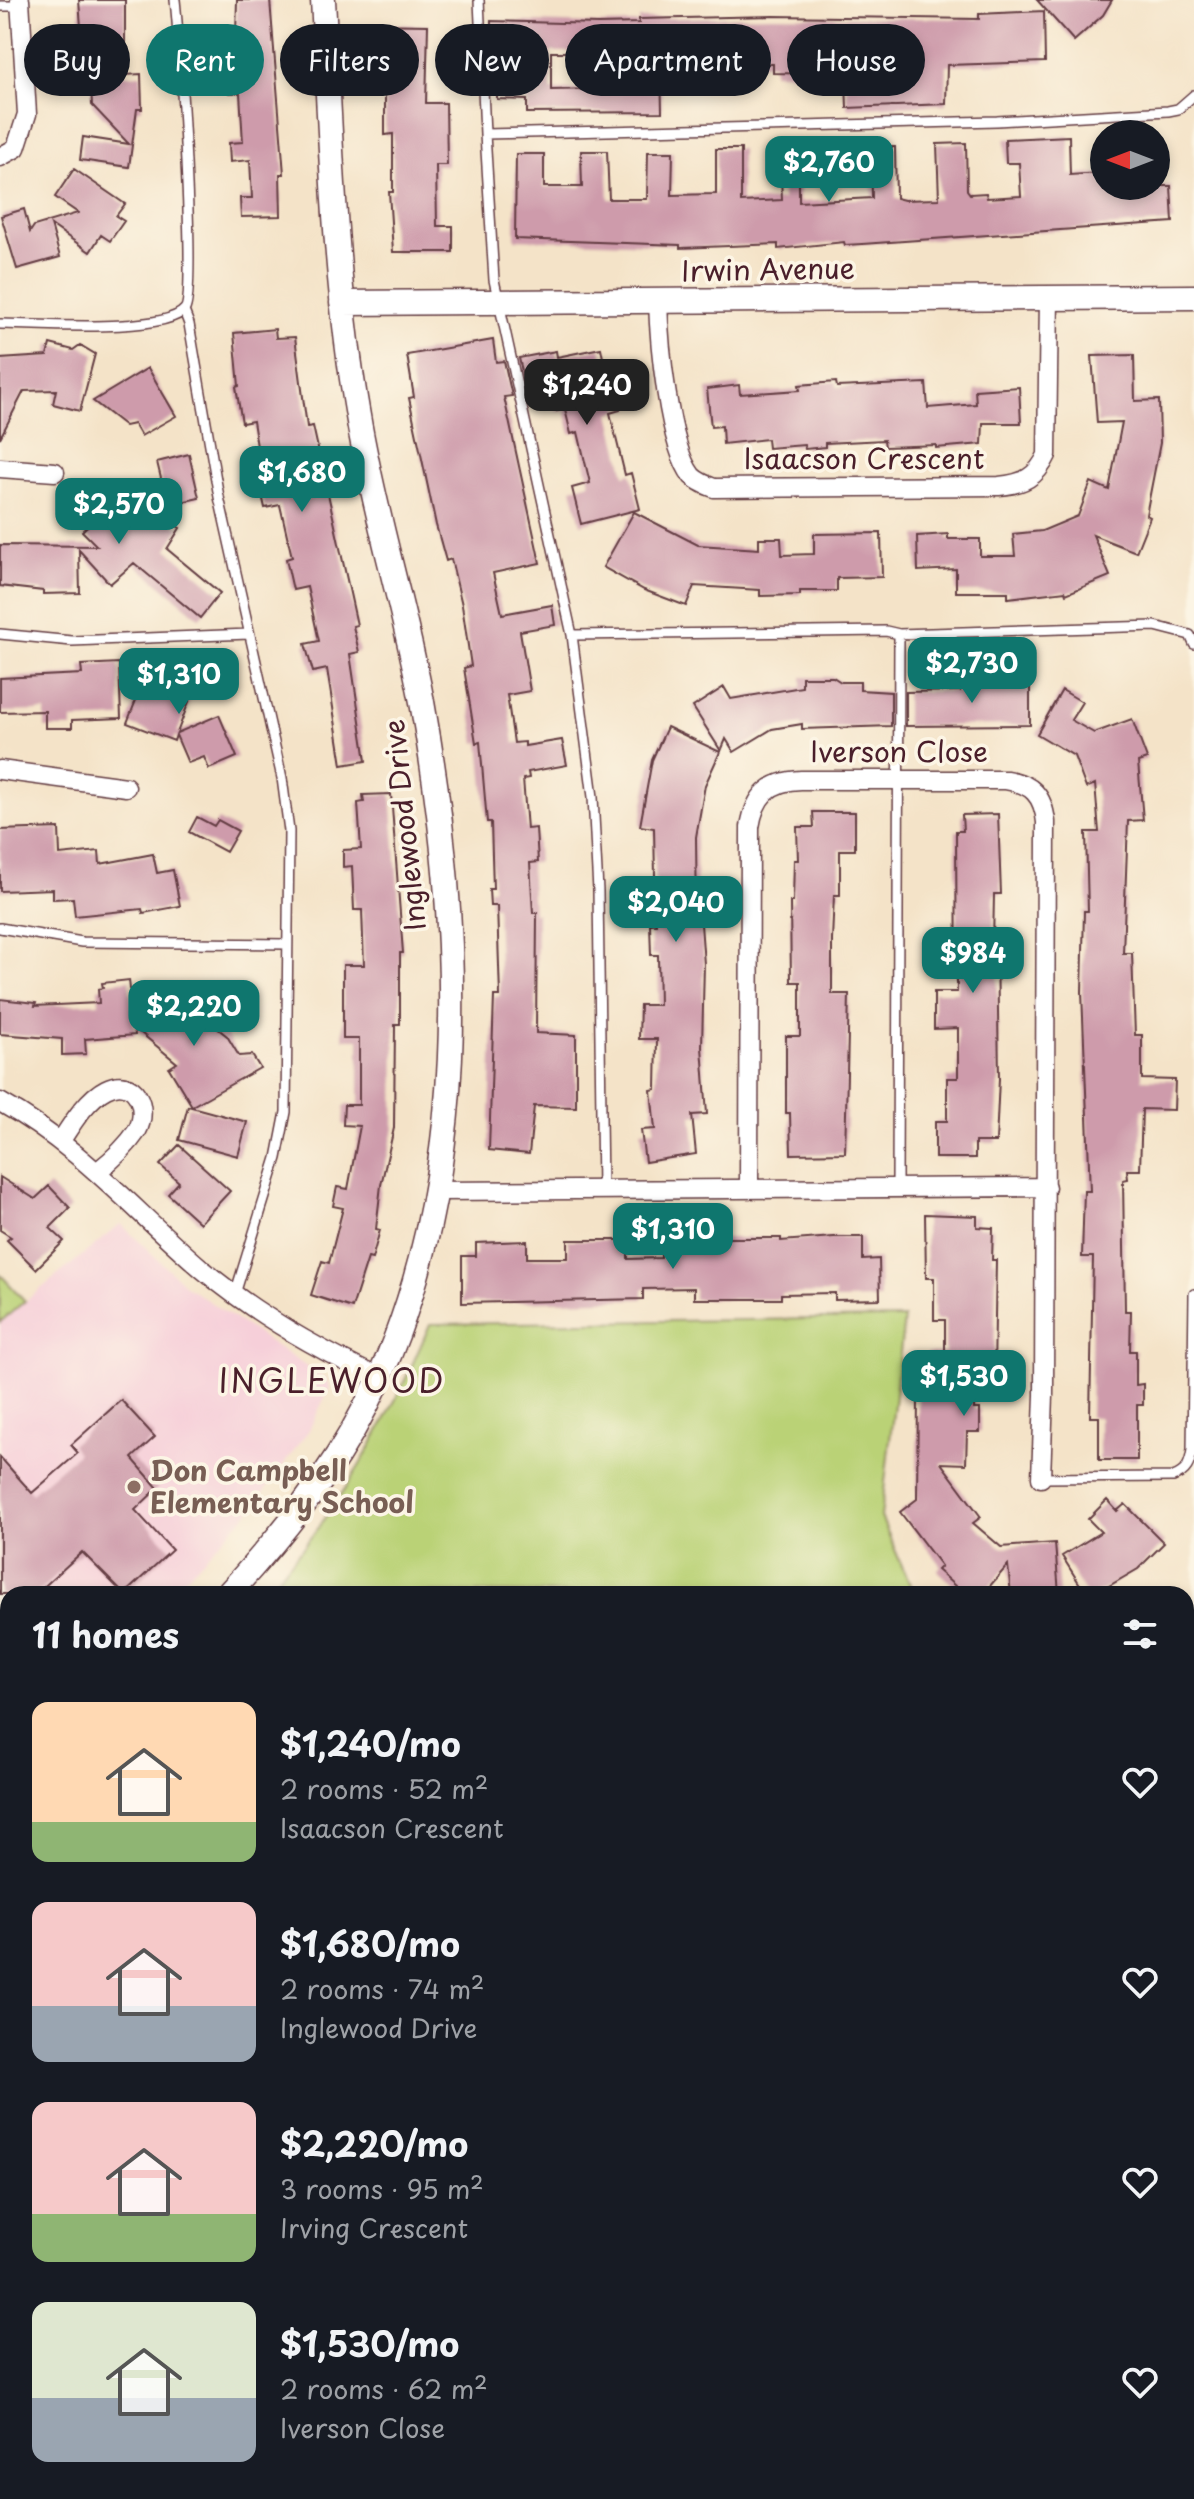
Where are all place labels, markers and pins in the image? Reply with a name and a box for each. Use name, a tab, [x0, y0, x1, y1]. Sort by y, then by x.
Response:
pin: $2,760	[764, 136, 894, 204]
pin: $1,240	[522, 359, 652, 427]
pin: $1,680	[237, 446, 367, 514]
pin: $2,570	[54, 478, 184, 546]
pin: $2,730	[907, 637, 1037, 705]
pin: $1,310	[114, 648, 244, 716]
pin: $2,040	[611, 876, 741, 944]
pin: $984	[926, 927, 1020, 995]
pin: $2,220	[129, 980, 259, 1048]
pin: $1,310	[608, 1203, 738, 1271]
pin: $1,530	[899, 1350, 1029, 1418]
place label: Don Campbell Elementary School	[150, 1448, 414, 1523]
marker: Don Campbell Elementary School	[125, 1478, 143, 1496]

